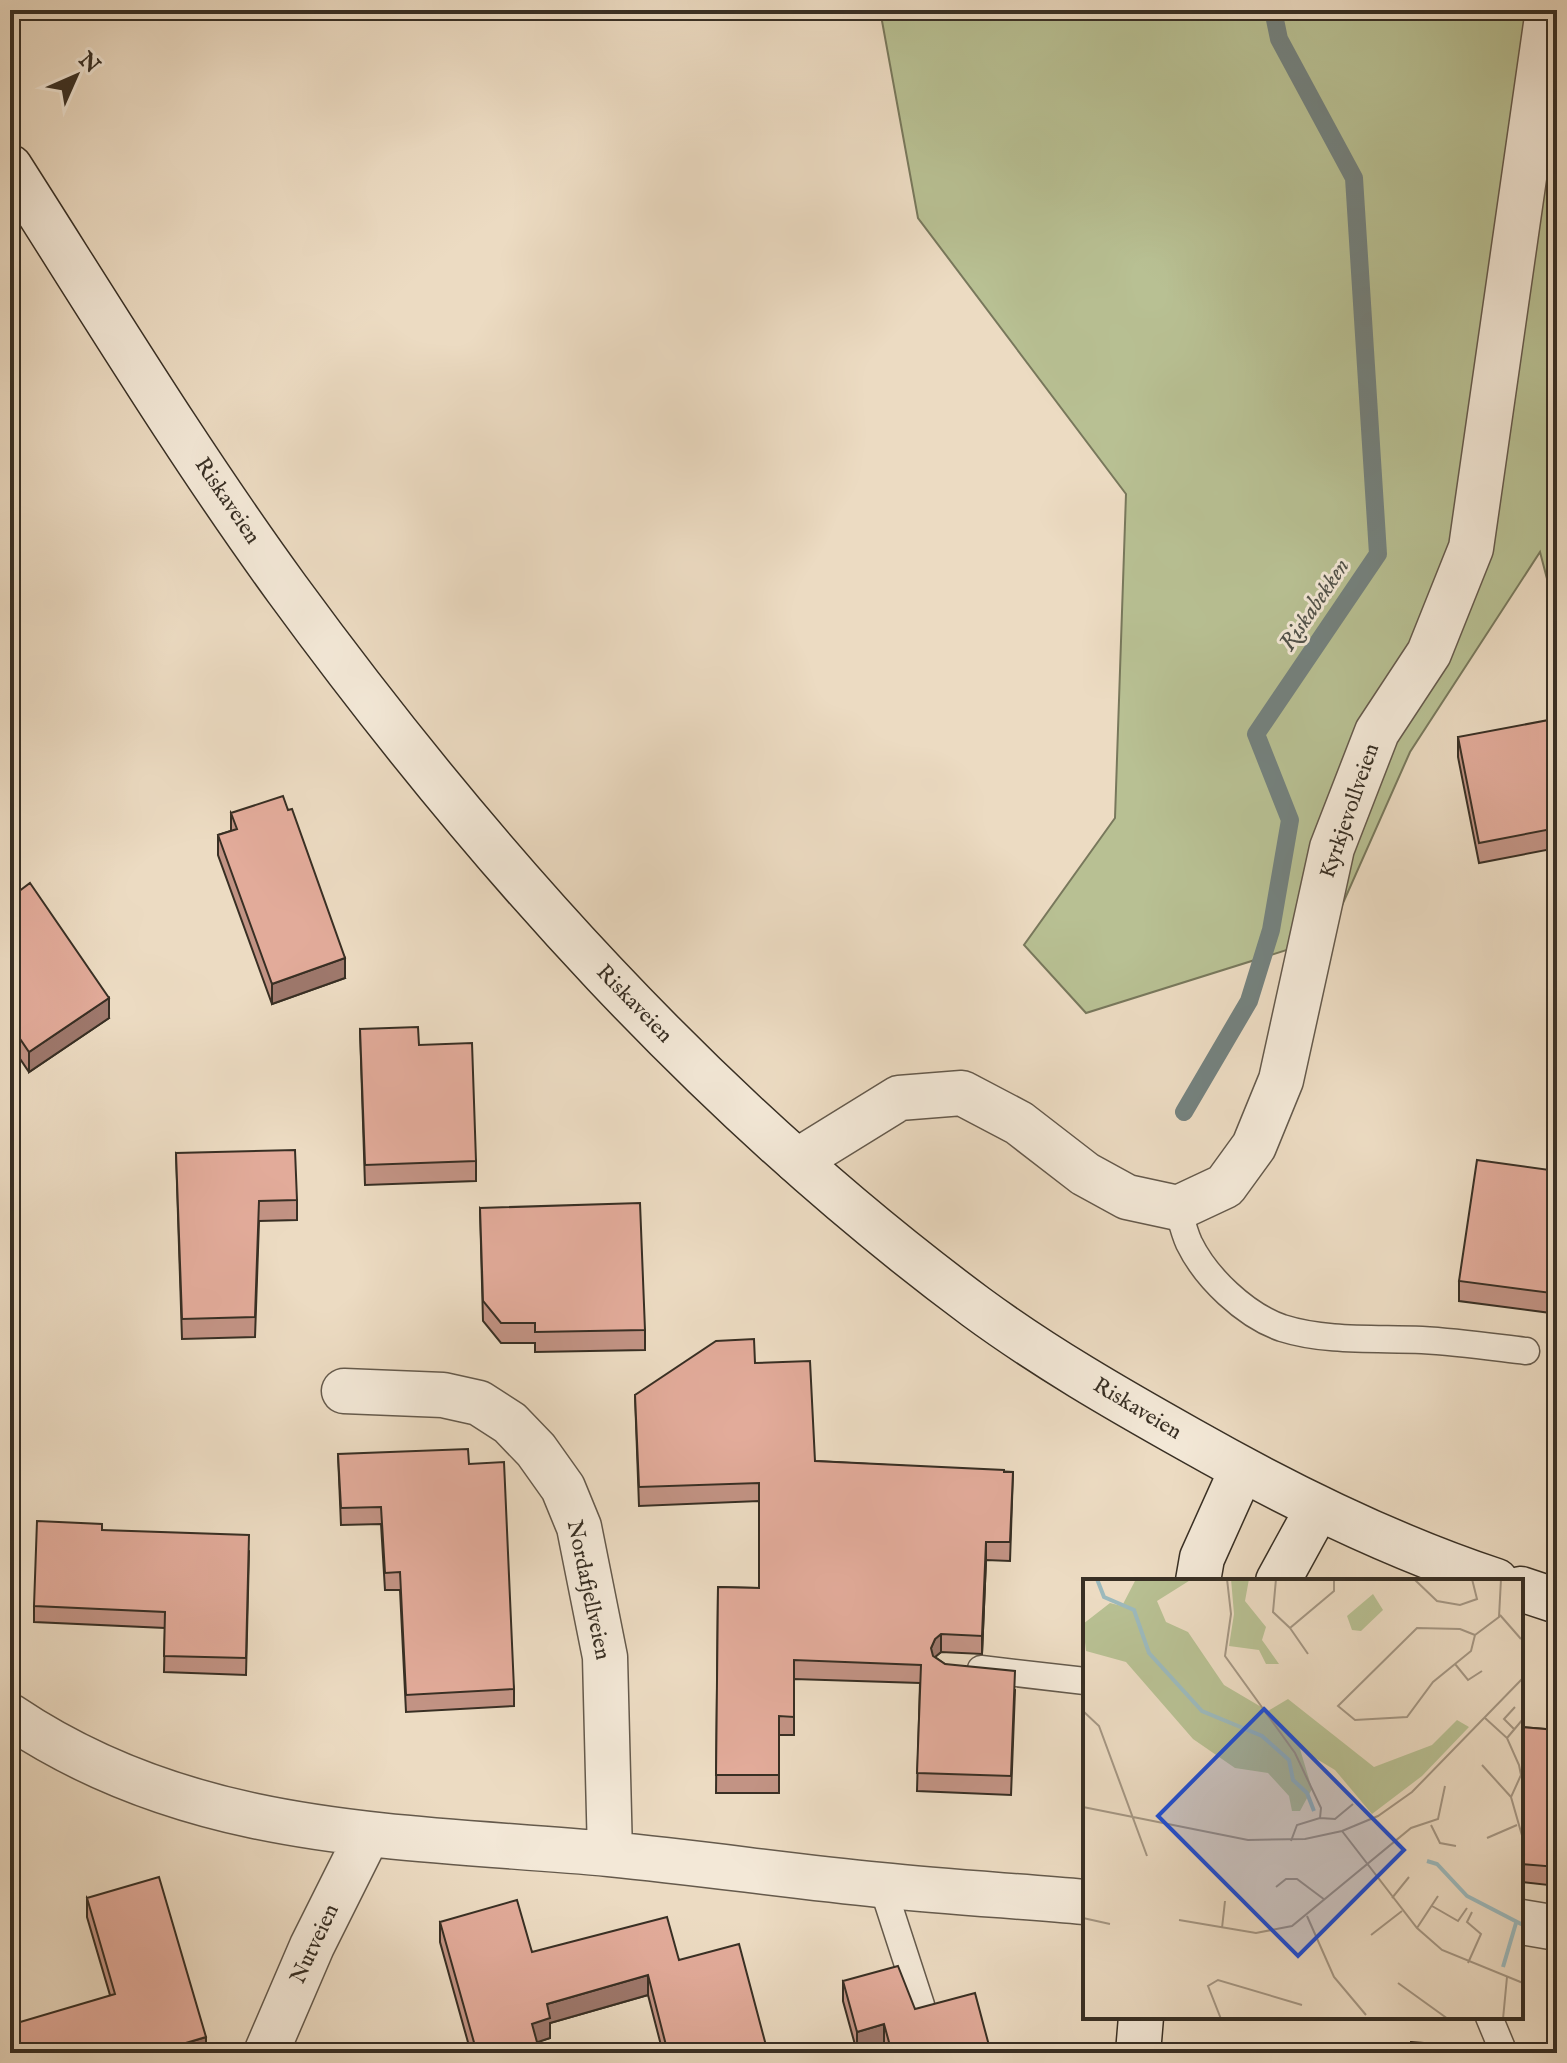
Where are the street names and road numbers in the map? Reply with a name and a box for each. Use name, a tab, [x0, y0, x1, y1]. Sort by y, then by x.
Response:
street label: Riskaveien	[188, 452, 266, 550]
street label: Kyrkjevollveien	[1314, 740, 1386, 882]
street label: Riskaveien	[590, 959, 679, 1049]
street label: Riskaveien	[1088, 1372, 1187, 1447]
street label: Nordafjellveien	[560, 1518, 617, 1663]
street label: Nutveien	[284, 1899, 346, 1988]

